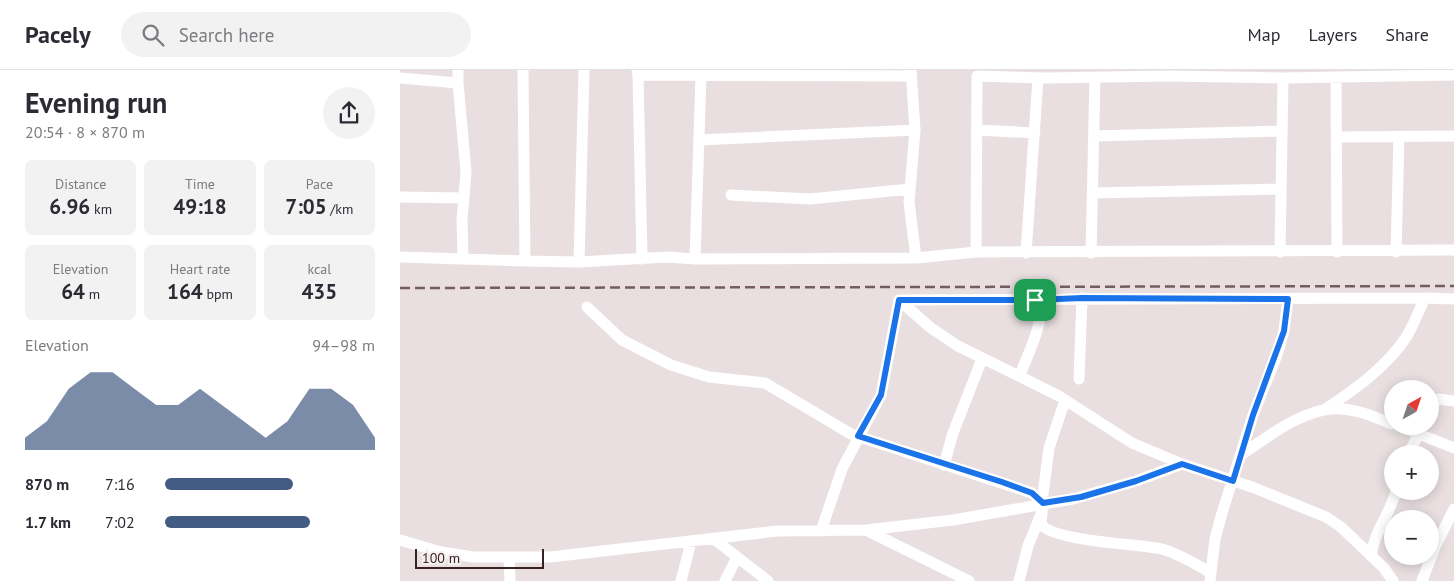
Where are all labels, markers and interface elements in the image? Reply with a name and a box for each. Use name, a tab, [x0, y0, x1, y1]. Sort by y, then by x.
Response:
search box	[121, 12, 471, 57]
text: Pacely	[25, 19, 91, 50]
icon: search	[139, 21, 167, 49]
text: Search here	[179, 23, 274, 47]
text: Map	[1248, 23, 1280, 46]
text: Layers	[1308, 23, 1357, 46]
text: Share	[1385, 23, 1429, 46]
text: Evening run	[25, 84, 167, 121]
button: share	[323, 87, 375, 139]
text: 20:54 · 8 × 870 m	[25, 122, 145, 142]
text: Distance	[55, 175, 106, 193]
text: Time	[185, 175, 215, 193]
text: Pace	[306, 175, 333, 193]
text: 6.96	[49, 193, 90, 220]
text: 49:18	[173, 193, 227, 220]
text: 7:05	[285, 193, 327, 220]
text: km	[90, 200, 112, 218]
text: /km	[327, 200, 353, 218]
text: Elevation	[53, 260, 109, 278]
text: Heart rate	[170, 260, 230, 278]
text: kcal	[307, 260, 331, 278]
text: 64	[61, 278, 85, 305]
text: 164	[167, 278, 203, 305]
text: 435	[301, 278, 337, 305]
pin	[1014, 279, 1056, 321]
text: m	[85, 285, 100, 303]
text: bpm	[203, 285, 233, 303]
icon: arrive	[1021, 286, 1049, 314]
text: Elevation	[25, 335, 89, 355]
text: 94–98 m	[312, 335, 375, 355]
north arrow	[1384, 380, 1439, 435]
map controls	[1384, 380, 1439, 565]
button: +	[1384, 445, 1439, 500]
text: 870 m	[25, 474, 69, 494]
text: 7:16	[105, 474, 135, 494]
button: −	[1384, 510, 1439, 565]
text: 1.7 km	[25, 512, 71, 532]
text: 7:02	[105, 512, 135, 532]
scale bar	[415, 546, 544, 569]
text: 100 m	[422, 549, 460, 567]

